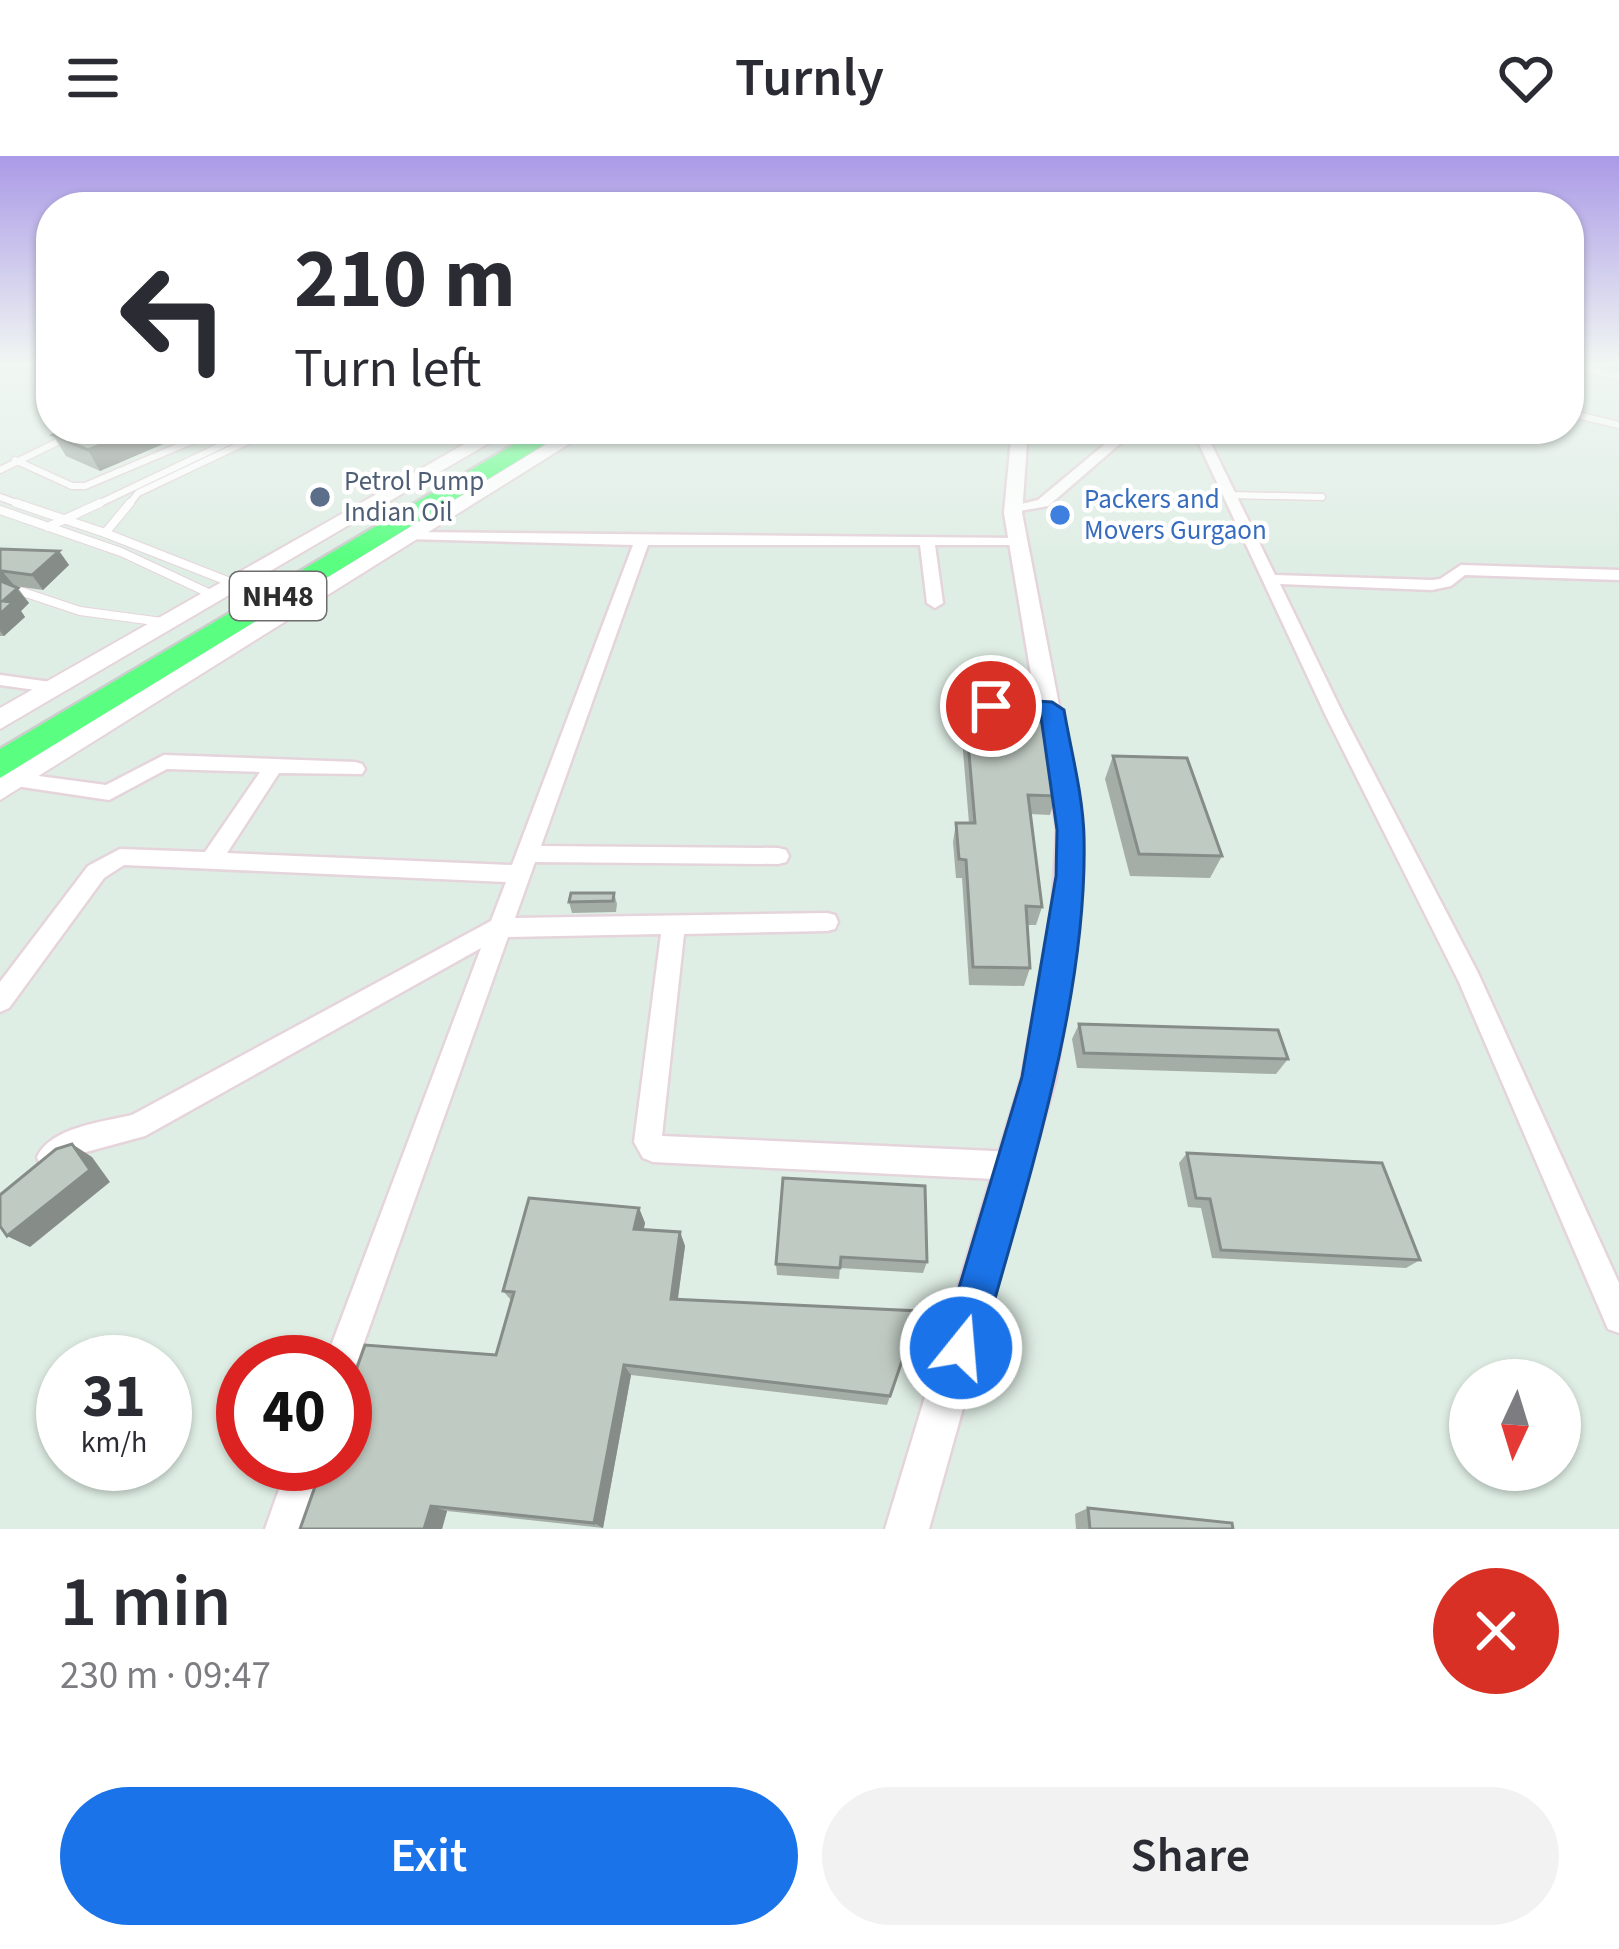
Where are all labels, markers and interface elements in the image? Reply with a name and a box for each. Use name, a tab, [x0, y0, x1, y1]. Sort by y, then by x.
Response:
text: Turnly	[735, 40, 884, 117]
icon: menu	[60, 45, 126, 111]
icon: heart	[1493, 45, 1559, 111]
text: 210 m	[294, 220, 516, 340]
icon: left	[96, 240, 252, 396]
text: Turn left	[294, 331, 481, 408]
place label: Petrol Pump Indian Oil	[344, 462, 484, 532]
place label: Packers and Movers Gurgaon	[1084, 480, 1267, 550]
marker: Petrol Pump Indian Oil	[307, 484, 333, 510]
marker: Packers and Movers Gurgaon	[1047, 502, 1073, 528]
road number: NH48	[230, 572, 326, 620]
pin	[940, 655, 1042, 757]
icon: arrive	[958, 673, 1024, 739]
position arrow	[898, 1285, 1024, 1411]
speed limit sign: 40	[216, 1335, 372, 1491]
text: 31	[82, 1355, 146, 1440]
north arrow	[1449, 1359, 1581, 1491]
map controls	[1449, 1359, 1581, 1491]
text: km/h	[81, 1421, 147, 1464]
text: 1 min	[60, 1551, 231, 1654]
button: close	[1433, 1568, 1559, 1694]
text: 230 m · 09:47	[60, 1648, 271, 1704]
button: Exit	[60, 1787, 798, 1925]
button: Share	[822, 1787, 1559, 1925]

